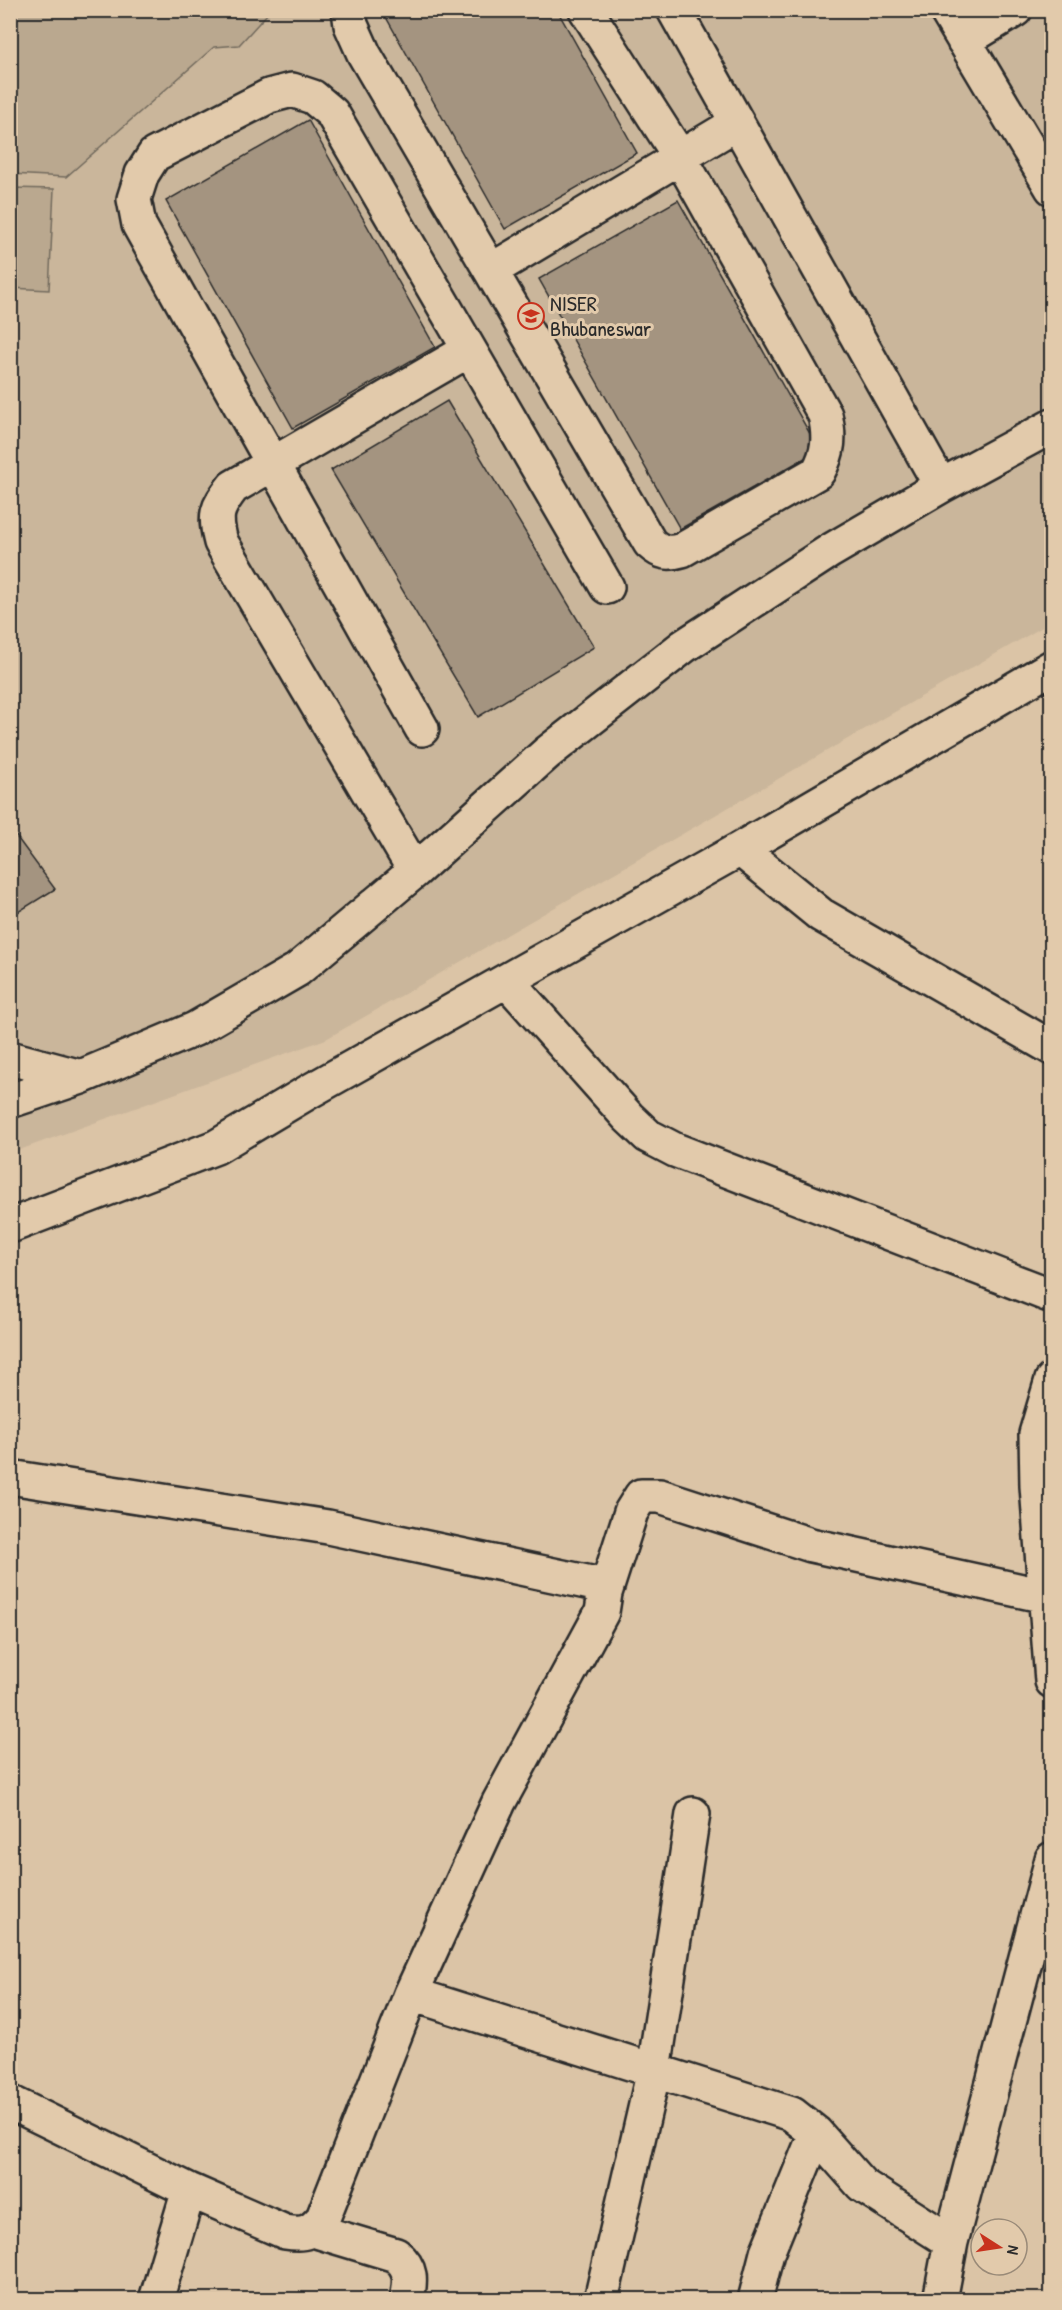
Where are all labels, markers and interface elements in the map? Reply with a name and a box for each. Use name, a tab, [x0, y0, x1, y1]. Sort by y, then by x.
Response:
place label: NISER Bhubaneswar	[550, 288, 652, 343]
school or university icon: NISER Bhubaneswar	[516, 301, 546, 331]
north arrow	[969, 2217, 1029, 2277]
text: N	[1002, 2244, 1025, 2257]

